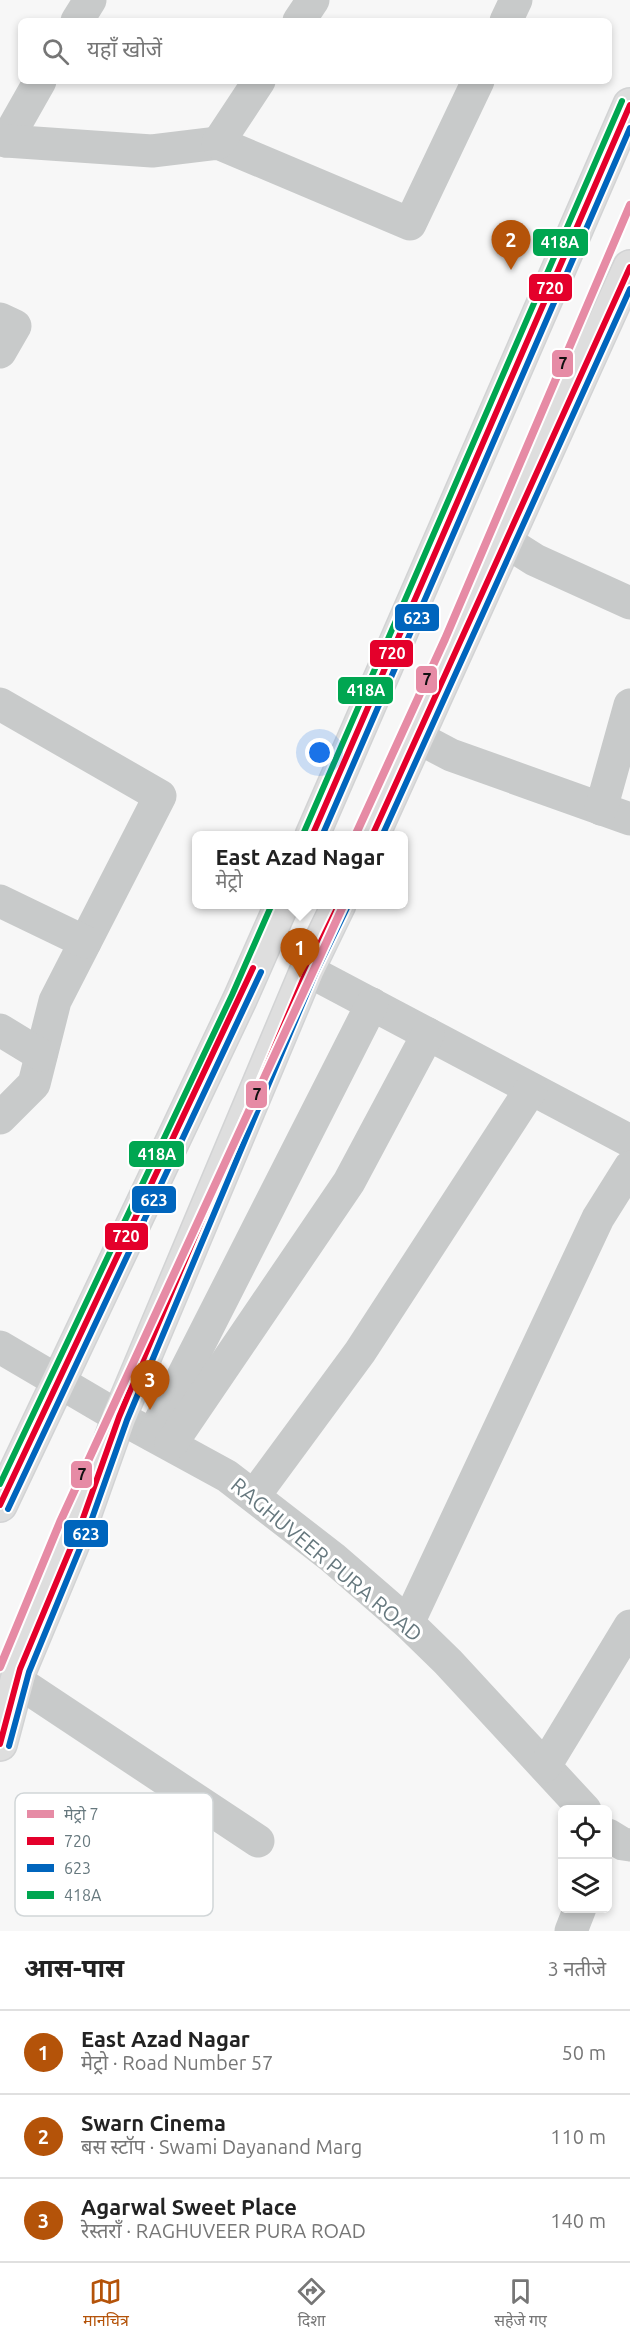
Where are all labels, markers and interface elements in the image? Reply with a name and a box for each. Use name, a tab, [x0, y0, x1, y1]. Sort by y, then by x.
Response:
search box	[18, 18, 612, 84]
icon: search	[39, 35, 72, 68]
text: यहाँ खोजें	[87, 36, 162, 61]
pin: 2	[492, 220, 530, 270]
line badge: 418A	[532, 228, 589, 257]
text: 418A	[541, 233, 580, 251]
line badge: 720	[528, 273, 573, 302]
text: 720	[536, 279, 564, 297]
line badge: 7	[551, 349, 574, 378]
text: 7	[558, 354, 568, 372]
line badge: 623	[394, 603, 440, 632]
text: 623	[403, 609, 431, 627]
line badge: 720	[369, 639, 414, 668]
text: 720	[378, 644, 406, 662]
line badge: 7	[415, 665, 438, 694]
text: 7	[422, 670, 432, 688]
line badge: 418A	[337, 676, 394, 705]
text: 418A	[347, 681, 386, 699]
your location	[305, 738, 334, 767]
popup	[192, 831, 408, 909]
text: East Azad Nagar	[216, 844, 384, 869]
text: मेट्रो	[216, 869, 243, 892]
pin: 1	[280, 928, 320, 978]
line badge: 7	[245, 1080, 268, 1109]
text: 7	[252, 1085, 262, 1103]
line badge: 418A	[128, 1140, 185, 1168]
text: 418A	[138, 1145, 177, 1163]
line badge: 623	[131, 1185, 177, 1214]
text: 623	[140, 1191, 168, 1209]
line badge: 720	[104, 1222, 149, 1251]
text: 720	[112, 1227, 140, 1245]
pin: 3	[130, 1360, 170, 1410]
line badge: 7	[70, 1460, 93, 1489]
text: 7	[77, 1465, 87, 1483]
street label: RAGHUVEER PURA ROAD	[227, 1472, 427, 1646]
line badge: 623	[63, 1519, 109, 1548]
text: 623	[72, 1525, 100, 1543]
legend	[15, 1793, 213, 1916]
text: मेट्रो 7	[64, 1805, 98, 1824]
map controls	[558, 1805, 612, 1913]
button: locate	[558, 1805, 612, 1859]
text: 720	[64, 1832, 91, 1850]
text: 623	[64, 1859, 91, 1877]
button: layers	[558, 1859, 612, 1913]
text: 418A	[64, 1886, 102, 1904]
text: आस-पास	[24, 1953, 124, 1982]
text: 3 नतीजे	[548, 1957, 606, 1980]
text: East Azad Nagar	[81, 2026, 250, 2051]
text: 1	[38, 2041, 49, 2064]
text: 50 m	[562, 2041, 606, 2064]
text: मेट्रो · Road Number 57	[81, 2051, 273, 2074]
text: Swarn Cinema	[81, 2110, 226, 2135]
text: 2	[38, 2125, 49, 2148]
text: 110 m	[550, 2125, 606, 2148]
text: बस स्टॉप · Swami Dayanand Marg	[81, 2135, 362, 2158]
text: Agarwal Sweet Place	[81, 2194, 297, 2219]
text: 3	[38, 2209, 49, 2232]
text: 140 m	[550, 2209, 606, 2232]
text: रेस्तराँ · RAGHUVEER PURA ROAD	[81, 2219, 366, 2242]
tab: मानचित्र	[83, 2275, 129, 2333]
tab: दिशा	[295, 2275, 328, 2333]
tab: सहेजे गए	[494, 2275, 547, 2333]

